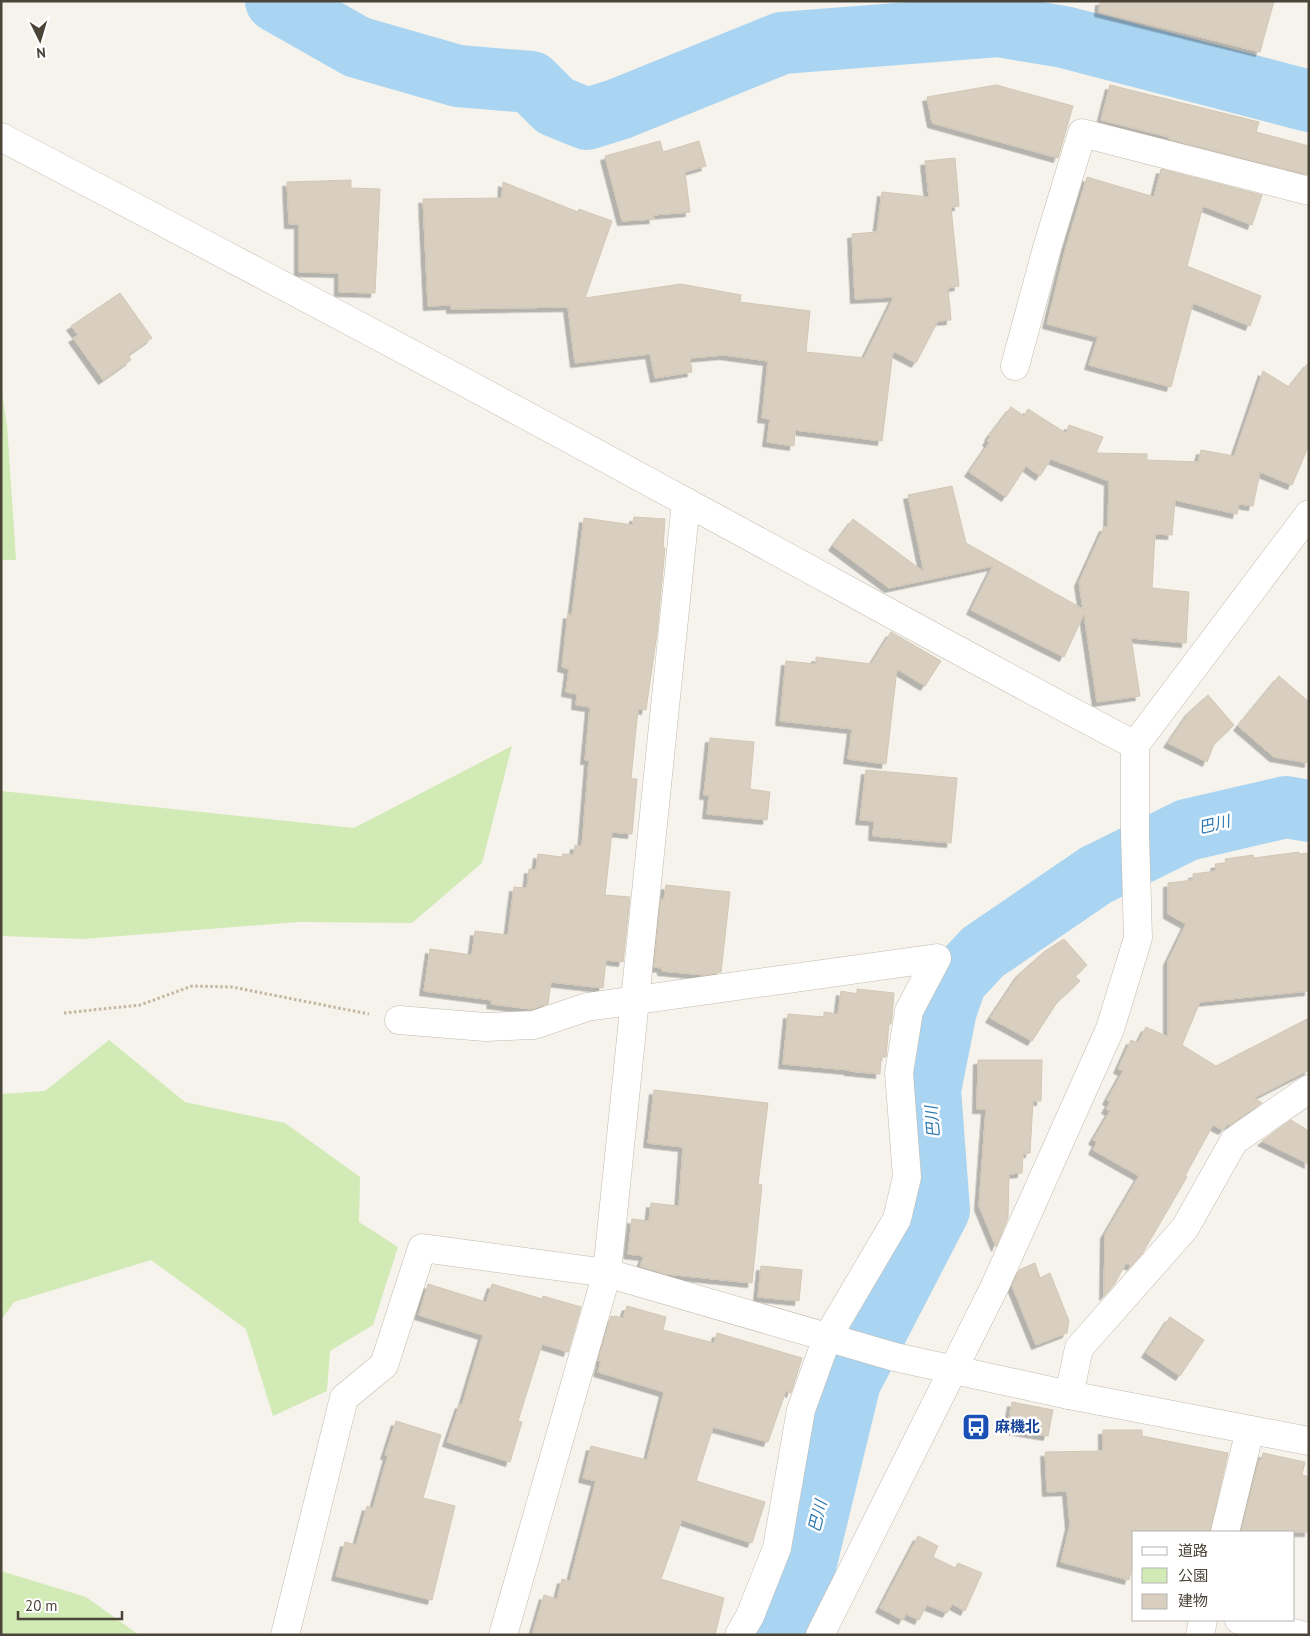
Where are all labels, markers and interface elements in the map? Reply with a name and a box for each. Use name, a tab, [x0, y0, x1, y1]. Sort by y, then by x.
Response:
north arrow	[15, 15, 65, 65]
text: N	[36, 44, 47, 62]
water label: 巴川	[1196, 810, 1234, 837]
water label: 巴川	[920, 1103, 943, 1139]
bus stop icon: 麻機北	[961, 1412, 991, 1442]
place label: 麻機北	[995, 1417, 1040, 1436]
water label: 巴川	[803, 1496, 831, 1534]
legend	[1132, 1531, 1295, 1621]
text: 道路	[1178, 1541, 1208, 1560]
text: 公園	[1178, 1566, 1208, 1585]
scale bar	[18, 1588, 121, 1620]
text: 建物	[1178, 1591, 1208, 1610]
text: 20 m	[25, 1596, 58, 1615]

